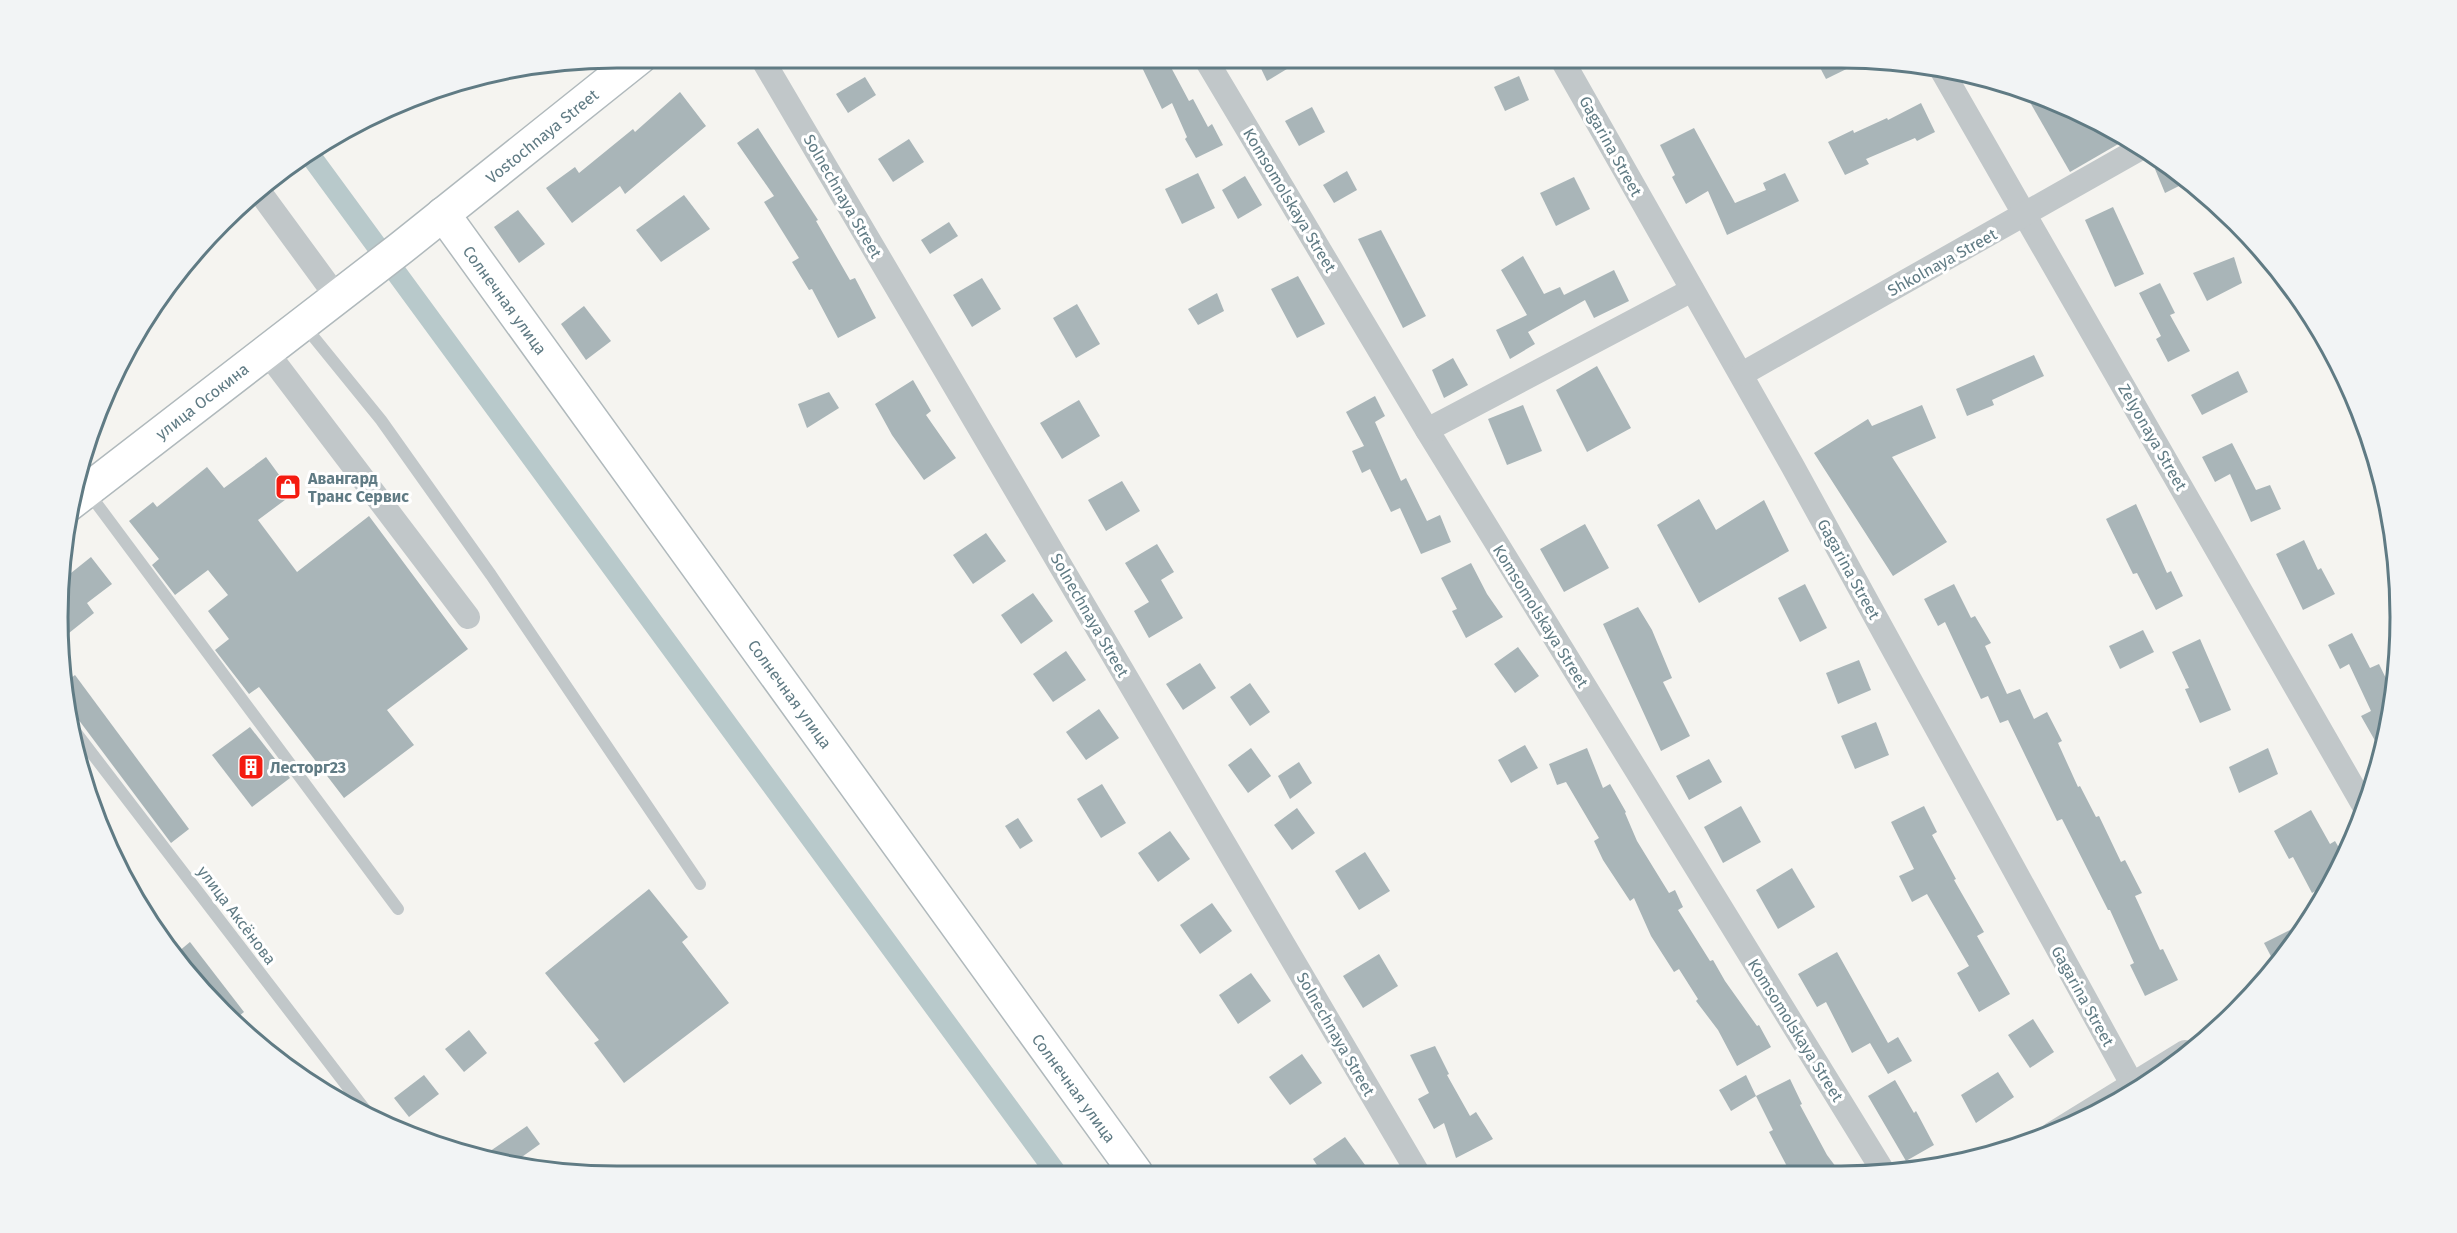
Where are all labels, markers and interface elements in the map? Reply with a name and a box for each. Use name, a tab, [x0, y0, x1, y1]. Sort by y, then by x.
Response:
street label: Vostochnaya Street	[482, 85, 602, 188]
street label: Gagarina Street	[1575, 93, 1646, 200]
street label: Komsomolskaya Street	[1239, 125, 1340, 276]
street label: Solnechnaya Street	[799, 131, 886, 262]
street label: Shkolnaya Street	[1884, 224, 2000, 300]
street label: Солнечная улица	[459, 242, 550, 358]
street label: улица Осокина	[152, 359, 253, 444]
street label: Zelyonaya Street	[2114, 380, 2191, 494]
place label: Авангард Транс Сервис	[307, 469, 409, 506]
shop icon: Авангард Транс Сервис	[273, 472, 303, 502]
street label: Gagarina Street	[1813, 516, 1884, 623]
street label: Komsomolskaya Street	[1489, 541, 1592, 691]
street label: Solnechnaya Street	[1046, 550, 1133, 681]
street label: Солнечная улица	[744, 636, 835, 752]
building icon: Лесторг23	[236, 752, 266, 782]
place label: Лесторг23	[270, 758, 346, 777]
street label: улица Аксёнова	[193, 862, 280, 968]
street label: Gagarina Street	[2047, 943, 2118, 1050]
street label: Komsomolskaya Street	[1744, 955, 1847, 1105]
street label: Solnechnaya Street	[1292, 969, 1379, 1100]
street label: Солнечная улица	[1028, 1030, 1119, 1146]

